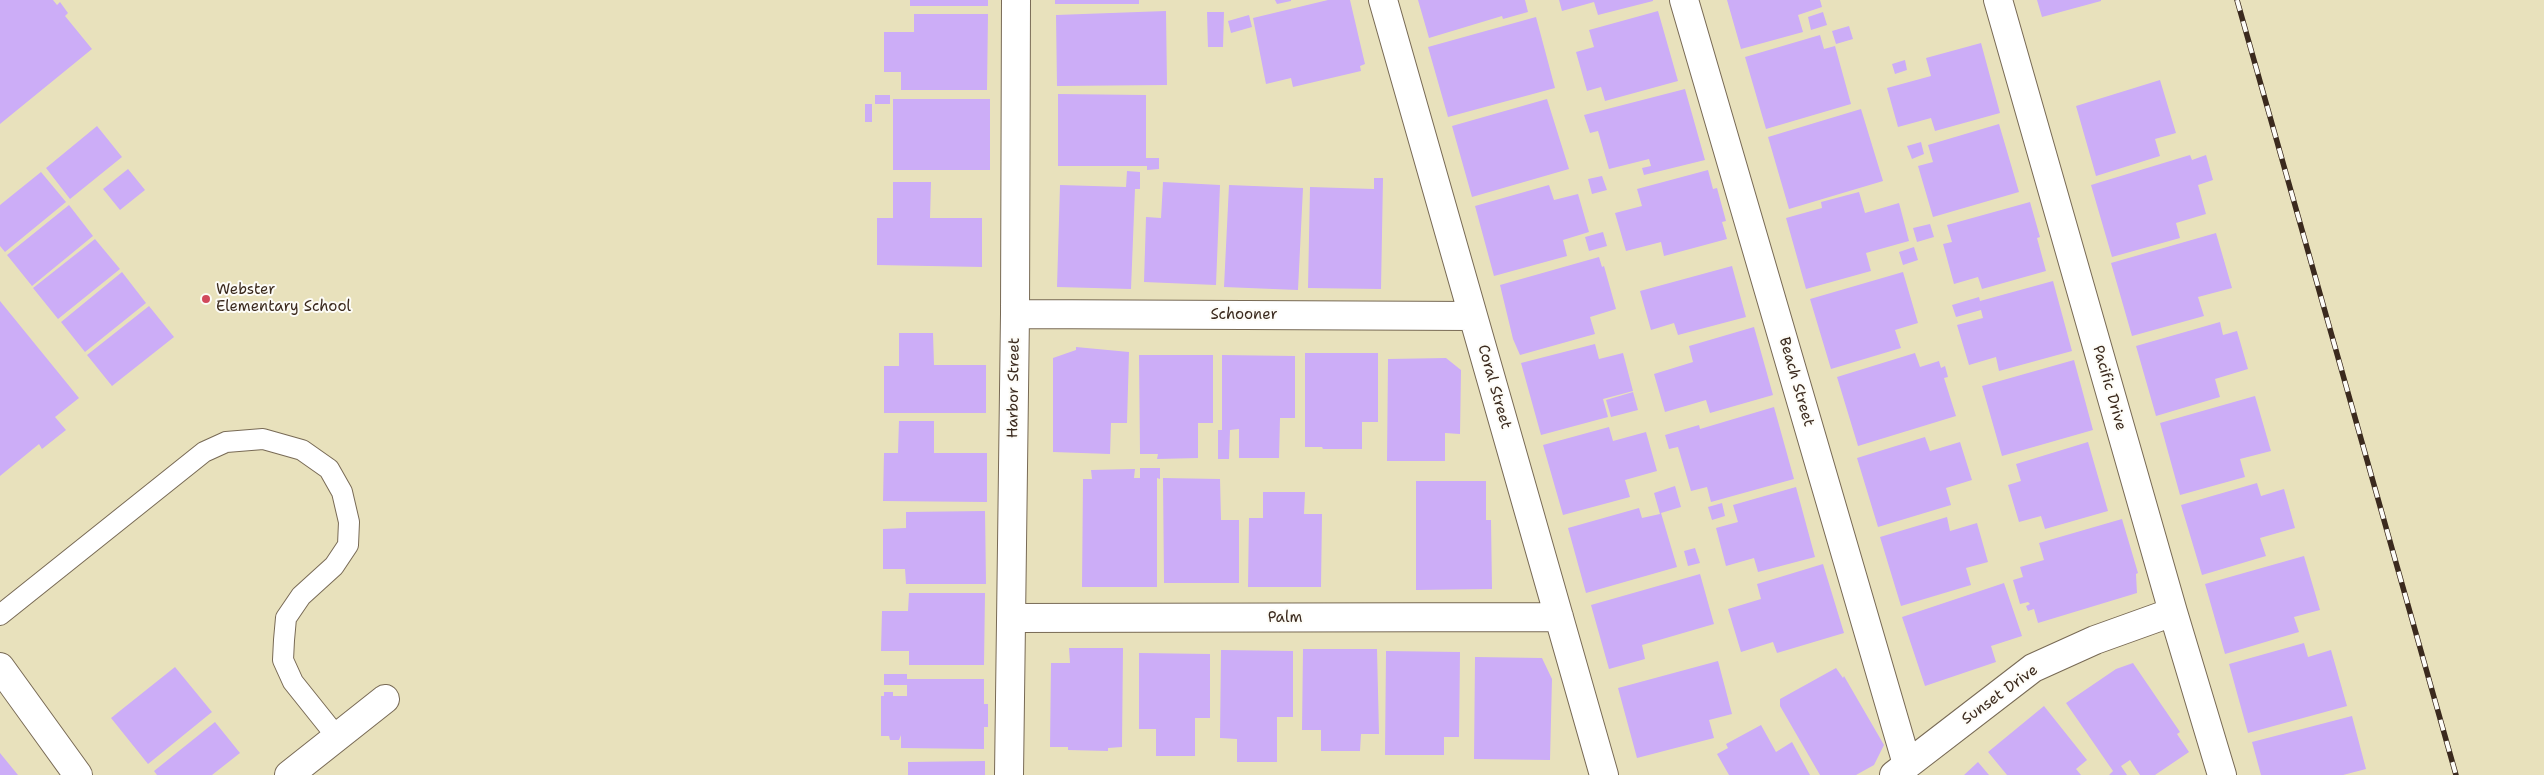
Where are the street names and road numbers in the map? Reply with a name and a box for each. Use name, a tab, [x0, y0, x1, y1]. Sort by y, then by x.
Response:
street label: Schooner	[1210, 306, 1278, 324]
street label: Beach Street	[1775, 335, 1817, 429]
street label: Harbor Street	[1004, 338, 1024, 438]
street label: Coral Street	[1473, 343, 1515, 431]
street label: Pacific Drive	[2088, 343, 2130, 433]
street label: Palm	[1268, 609, 1302, 627]
street label: Sunset Drive	[1958, 661, 2042, 729]

